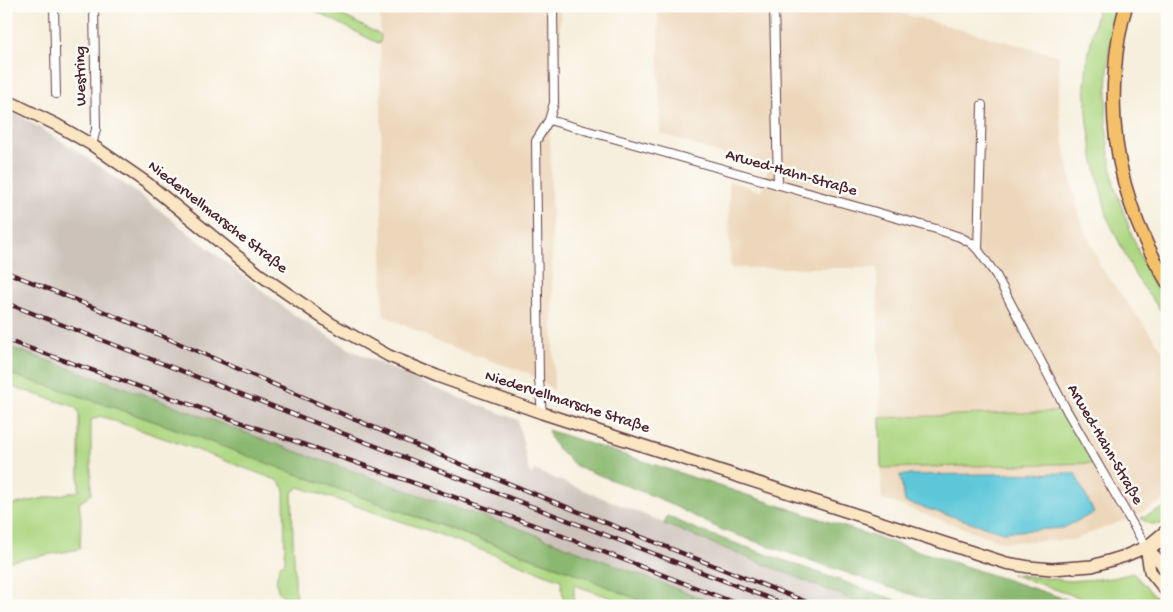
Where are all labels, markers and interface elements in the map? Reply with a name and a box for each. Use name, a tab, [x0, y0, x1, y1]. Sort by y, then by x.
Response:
street label: Westring	[72, 46, 92, 106]
street label: Arwed-Hahn-Straße	[723, 146, 860, 202]
street label: Niedervellmarsche Straße	[143, 158, 291, 279]
street label: Niedervellmarsche Straße	[482, 367, 653, 439]
street label: Arwed-Hahn-Straße	[1062, 381, 1147, 509]

